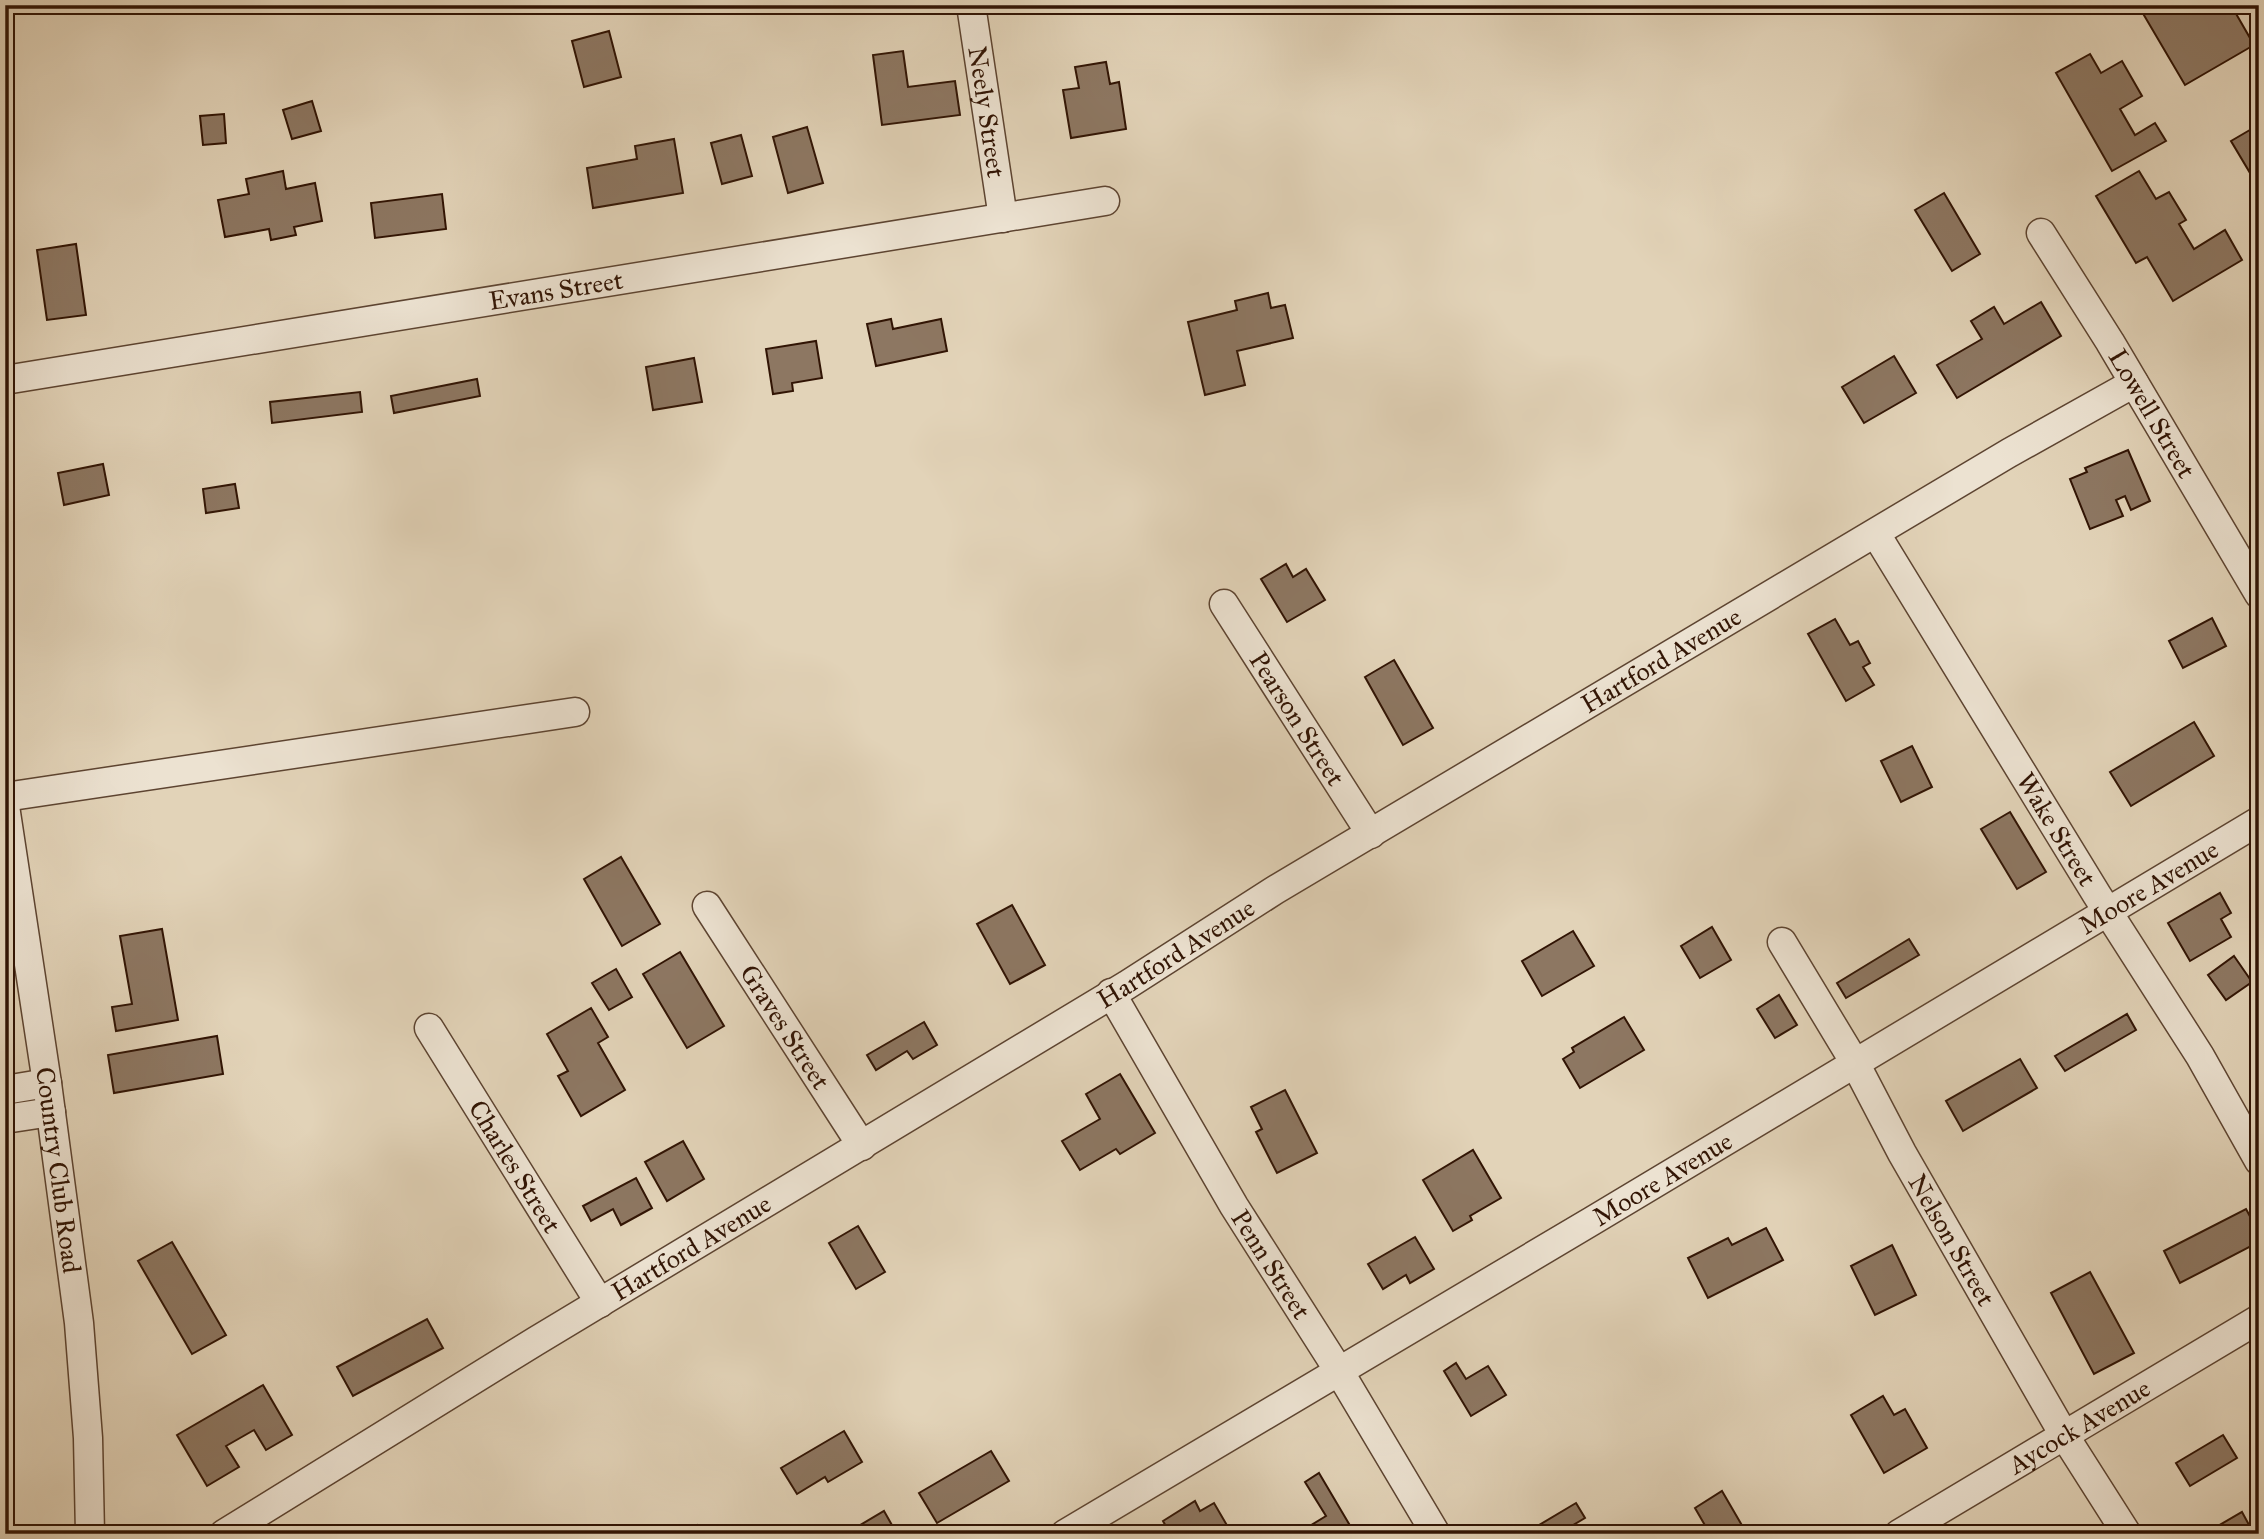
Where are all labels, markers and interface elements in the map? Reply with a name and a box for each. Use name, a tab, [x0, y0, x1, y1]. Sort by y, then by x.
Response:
street label: Neely Street	[961, 44, 1013, 180]
street label: Evans Street	[486, 264, 625, 317]
street label: Lowell Street	[2102, 343, 2203, 484]
street label: Hartford Avenue	[1575, 600, 1747, 720]
street label: Pearson Street	[1243, 646, 1352, 792]
street label: Wake Street	[2010, 766, 2104, 892]
street label: Moore Avenue	[2073, 833, 2224, 941]
street label: Hartford Avenue	[1091, 891, 1261, 1015]
street label: Graves Street	[733, 959, 837, 1095]
street label: Country Club Road	[29, 1065, 88, 1275]
street label: Charles Street	[462, 1094, 568, 1239]
street label: Moore Avenue	[1587, 1125, 1738, 1233]
street label: Nelson Street	[1901, 1168, 2002, 1311]
street label: Hartford Avenue	[606, 1187, 777, 1308]
street label: Penn Street	[1224, 1204, 1318, 1325]
street label: Aycock Avenue	[2002, 1372, 2156, 1481]

